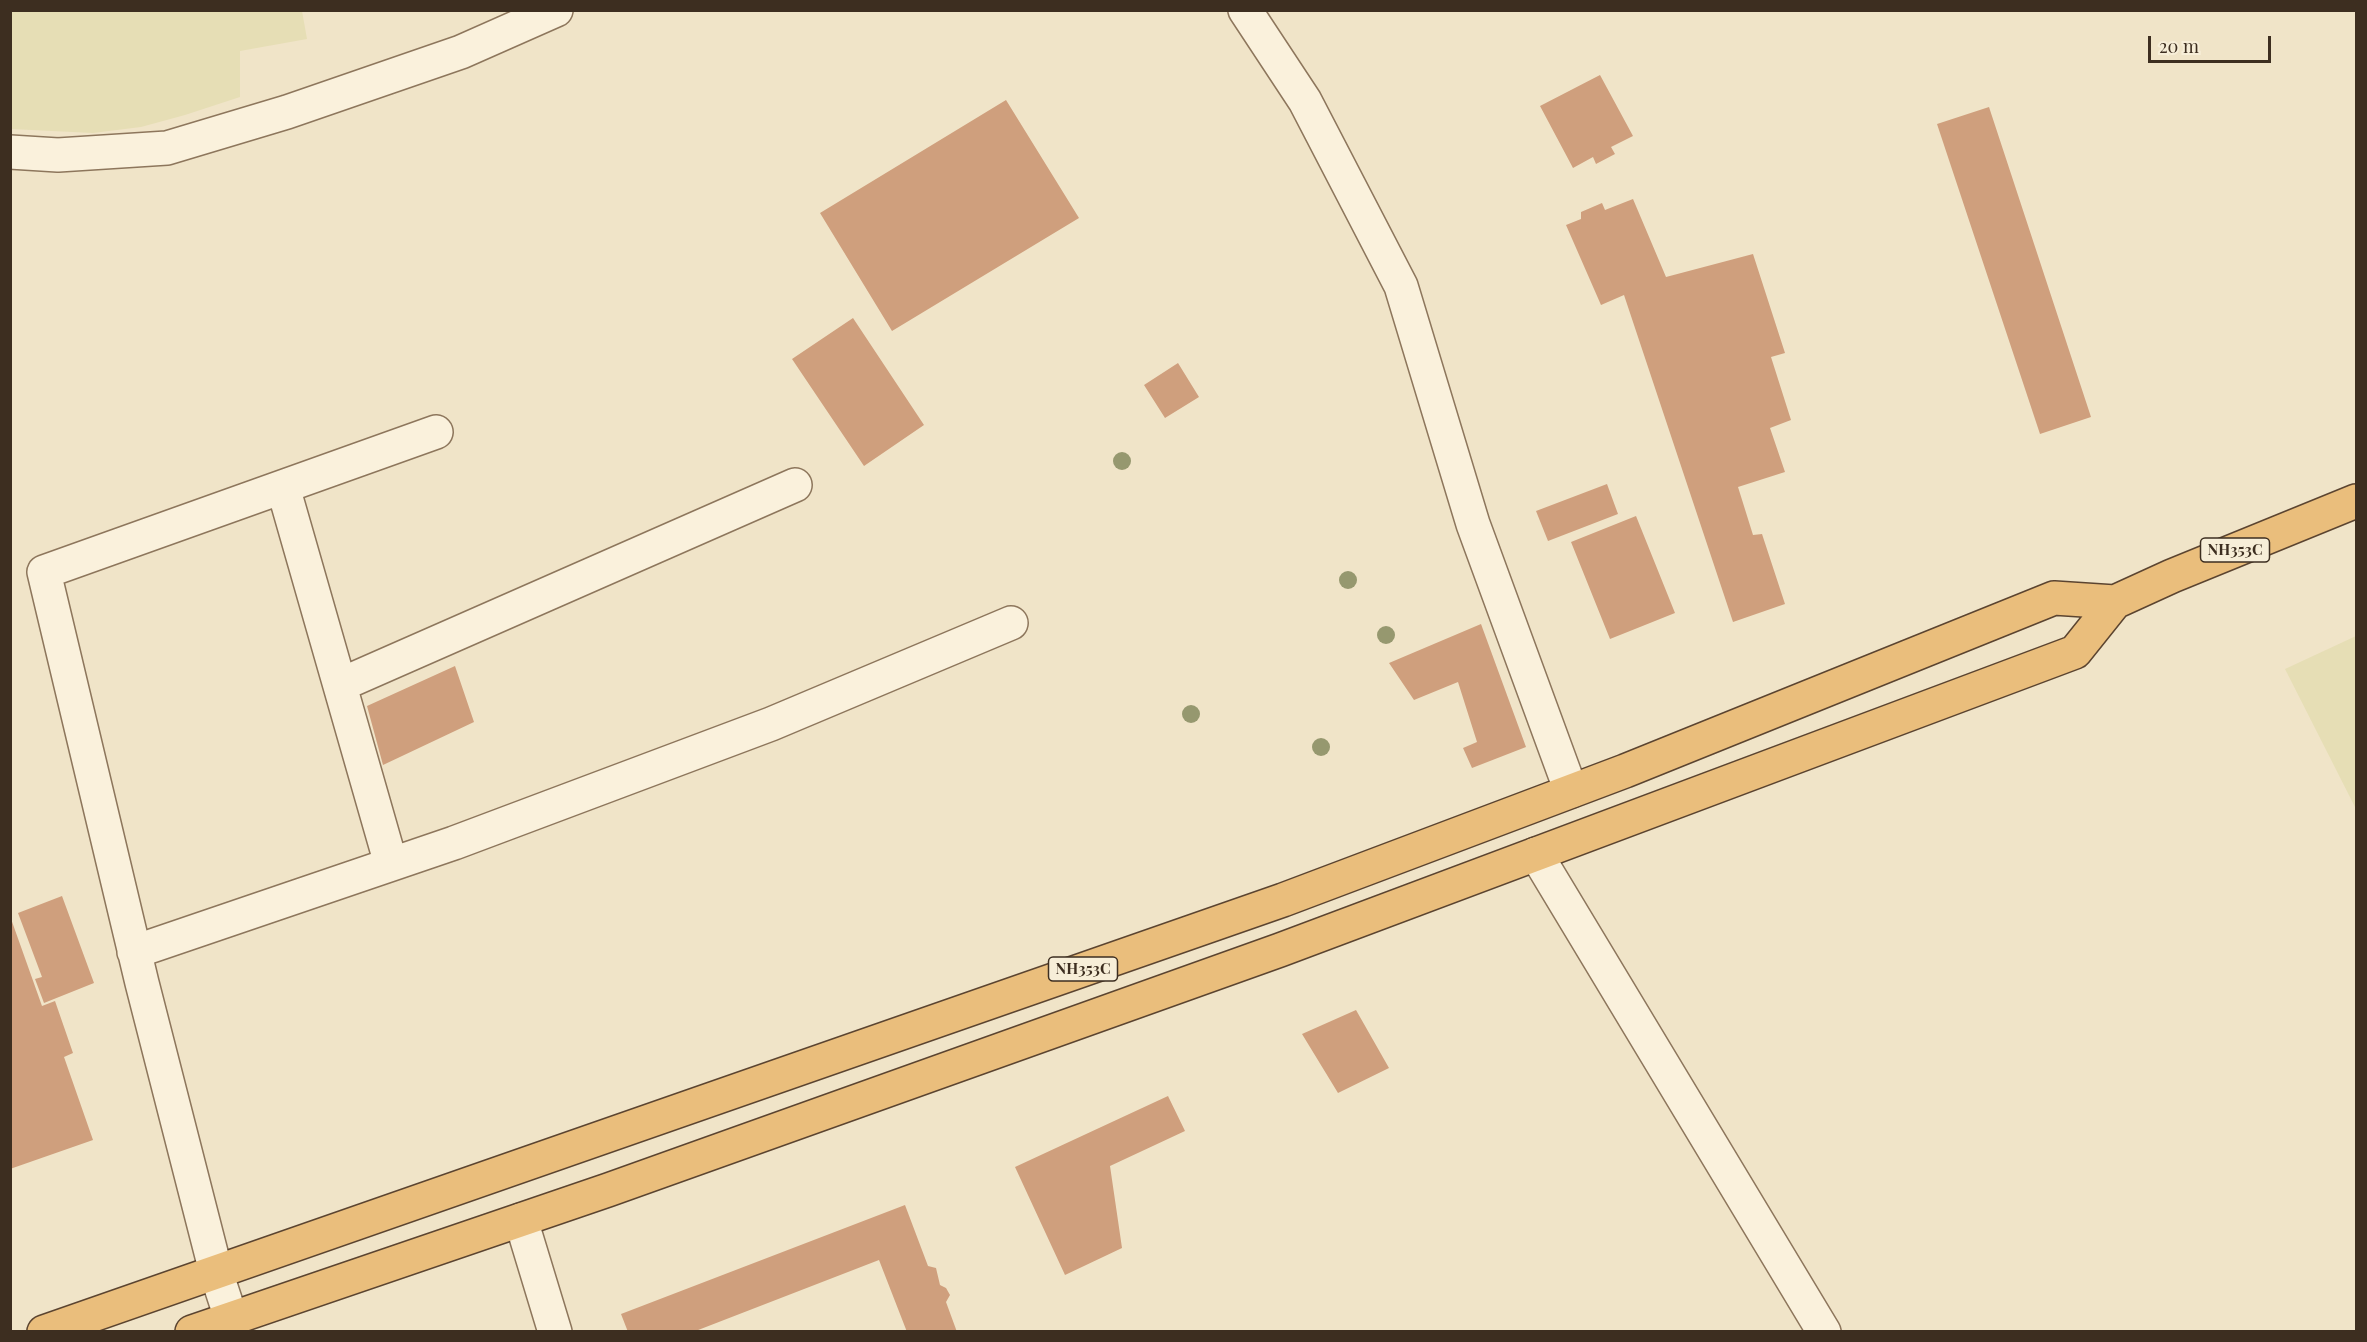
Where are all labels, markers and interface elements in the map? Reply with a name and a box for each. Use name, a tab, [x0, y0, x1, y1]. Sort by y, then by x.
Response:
scale bar	[2151, 24, 2274, 62]
text: 20 m	[2159, 34, 2199, 58]
road number: NH353C	[2200, 538, 2270, 562]
road number: NH353C	[1048, 957, 1118, 981]

